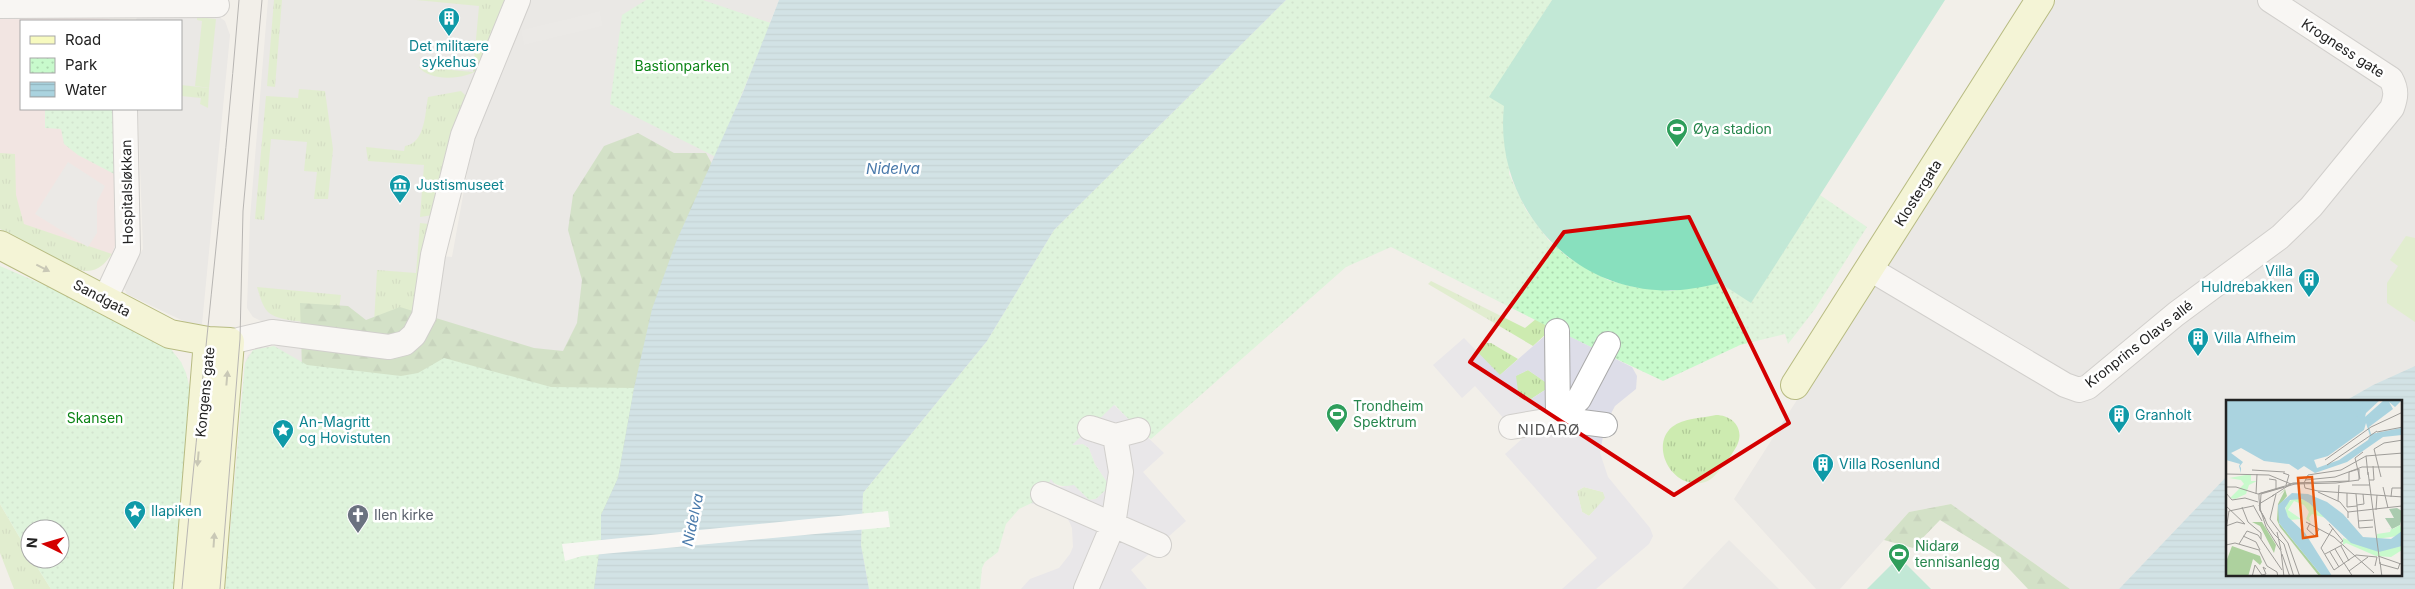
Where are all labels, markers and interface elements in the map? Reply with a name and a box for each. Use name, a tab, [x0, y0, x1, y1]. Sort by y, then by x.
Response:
building icon: Det militære sykehus	[437, 6, 461, 37]
street label: Krogness gate	[2299, 14, 2388, 81]
legend	[20, 20, 182, 110]
text: Road	[65, 30, 101, 49]
place label: Det militære sykehus	[409, 37, 489, 70]
text: Park	[65, 55, 98, 74]
park label: Bastionparken	[635, 57, 729, 74]
text: Water	[65, 80, 107, 99]
sports icon: Øya stadion	[1665, 117, 1689, 148]
place label: Øya stadion	[1693, 120, 1772, 137]
street label: Hospitalsløkkan	[117, 140, 136, 245]
street label: Klostergata	[1890, 156, 1945, 229]
water label: Nidelva	[866, 159, 920, 178]
museum icon: Justismuseet	[388, 173, 412, 204]
place label: Justismuseet	[416, 176, 504, 193]
place label: Villa Huldrebakken	[2201, 262, 2293, 295]
one-way arrow	[36, 264, 51, 272]
building icon: Villa Huldrebakken	[2297, 267, 2321, 298]
street label: Sandgata	[71, 275, 134, 320]
street label: Kronprins Olavs allé	[2081, 296, 2196, 391]
building icon: Villa Alfheim	[2186, 326, 2210, 357]
place label: Villa Alfheim	[2214, 329, 2296, 346]
street label: Kongens gate	[191, 346, 218, 438]
one-way arrow	[223, 370, 231, 386]
place label: Trondheim Spektrum	[1353, 397, 1424, 430]
inset map	[2226, 400, 2402, 576]
sports icon: Trondheim Spektrum	[1325, 402, 1349, 433]
building icon: Granholt	[2107, 403, 2131, 434]
place label: Granholt	[2135, 406, 2192, 423]
park label: Skansen	[67, 409, 123, 426]
place label: An-Magritt og Hovistuten	[299, 413, 391, 446]
place icon: An-Magritt og Hovistuten	[271, 418, 295, 449]
district label: NIDARØ	[1517, 420, 1581, 439]
one-way arrow	[194, 451, 202, 467]
building icon: Villa Rosenlund	[1811, 452, 1835, 483]
place label: Villa Rosenlund	[1839, 455, 1940, 472]
water label: Nidelva	[678, 492, 707, 548]
place icon: Ilapiken	[123, 499, 147, 530]
place label: Ilapiken	[151, 502, 202, 519]
church icon: Ilen kirke	[346, 503, 370, 534]
place label: Ilen kirke	[374, 506, 434, 523]
north arrow	[20, 519, 70, 569]
one-way arrow	[210, 532, 218, 548]
text: N	[23, 537, 40, 549]
place label: Nidarø tennisanlegg	[1915, 537, 2000, 570]
sports icon: Nidarø tennisanlegg	[1887, 542, 1911, 573]

